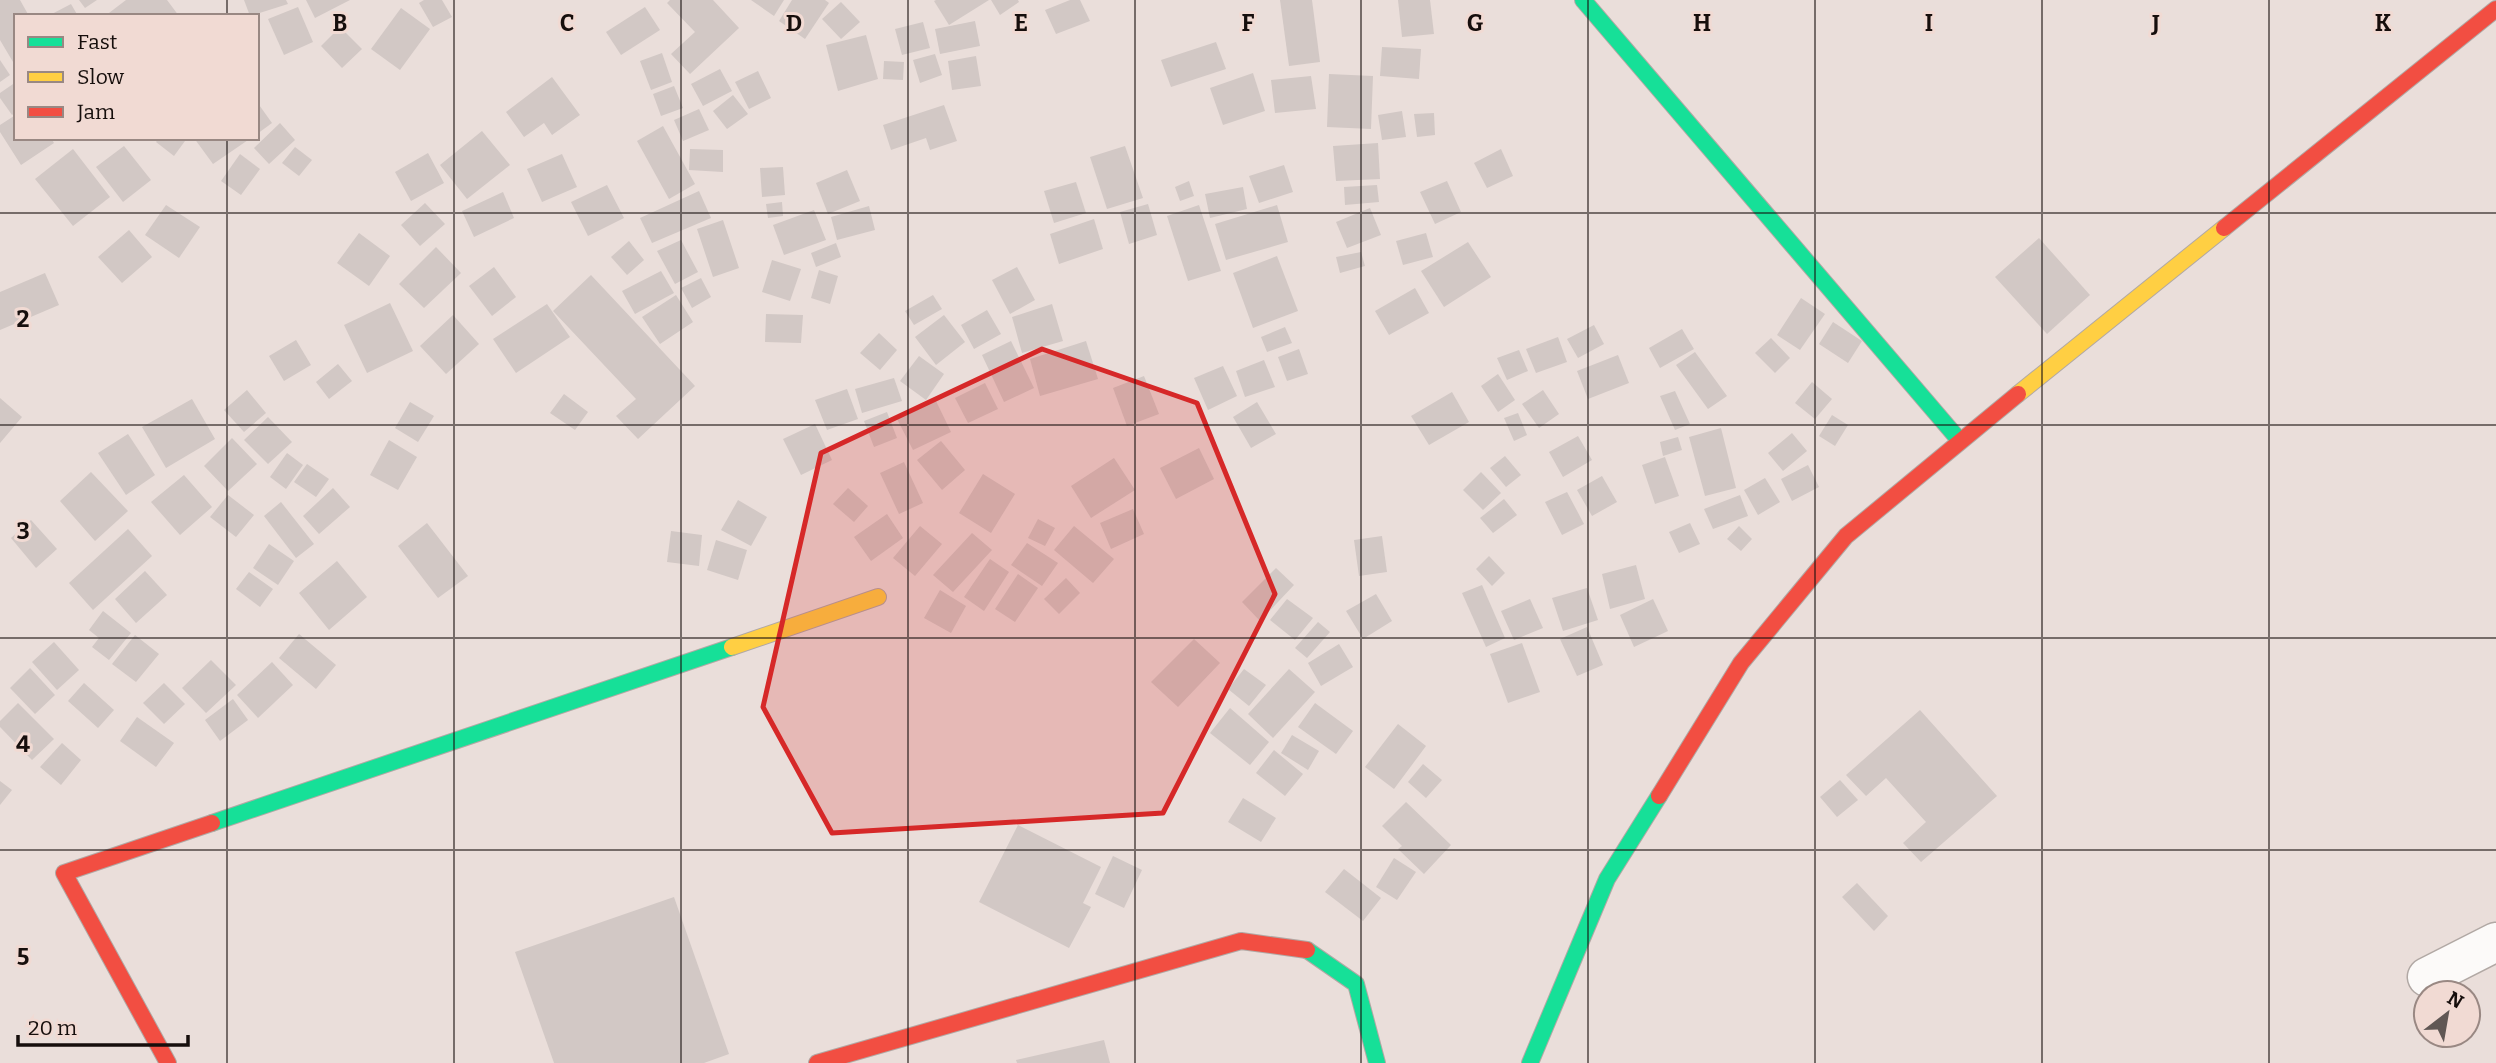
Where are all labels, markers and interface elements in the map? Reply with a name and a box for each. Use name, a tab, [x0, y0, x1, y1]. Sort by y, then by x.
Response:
text: B	[333, 9, 347, 37]
text: C	[560, 9, 574, 37]
text: D	[786, 9, 802, 37]
text: E	[1014, 9, 1028, 37]
text: F	[1242, 9, 1255, 37]
text: G	[1467, 9, 1484, 37]
text: H	[1693, 9, 1711, 37]
text: I	[1925, 9, 1933, 37]
text: J	[2150, 9, 2160, 37]
text: K	[2375, 9, 2392, 37]
legend	[14, 14, 259, 140]
text: Fast	[77, 29, 118, 55]
text: Slow	[77, 64, 124, 90]
text: Jam	[76, 99, 115, 125]
text: 2	[17, 305, 30, 333]
text: 3	[16, 517, 30, 545]
text: 4	[16, 730, 30, 758]
text: 5	[17, 943, 29, 971]
north arrow	[2412, 979, 2482, 1049]
text: N	[2443, 986, 2468, 1014]
scale bar	[18, 1004, 187, 1048]
text: 20 m	[28, 1015, 77, 1041]

